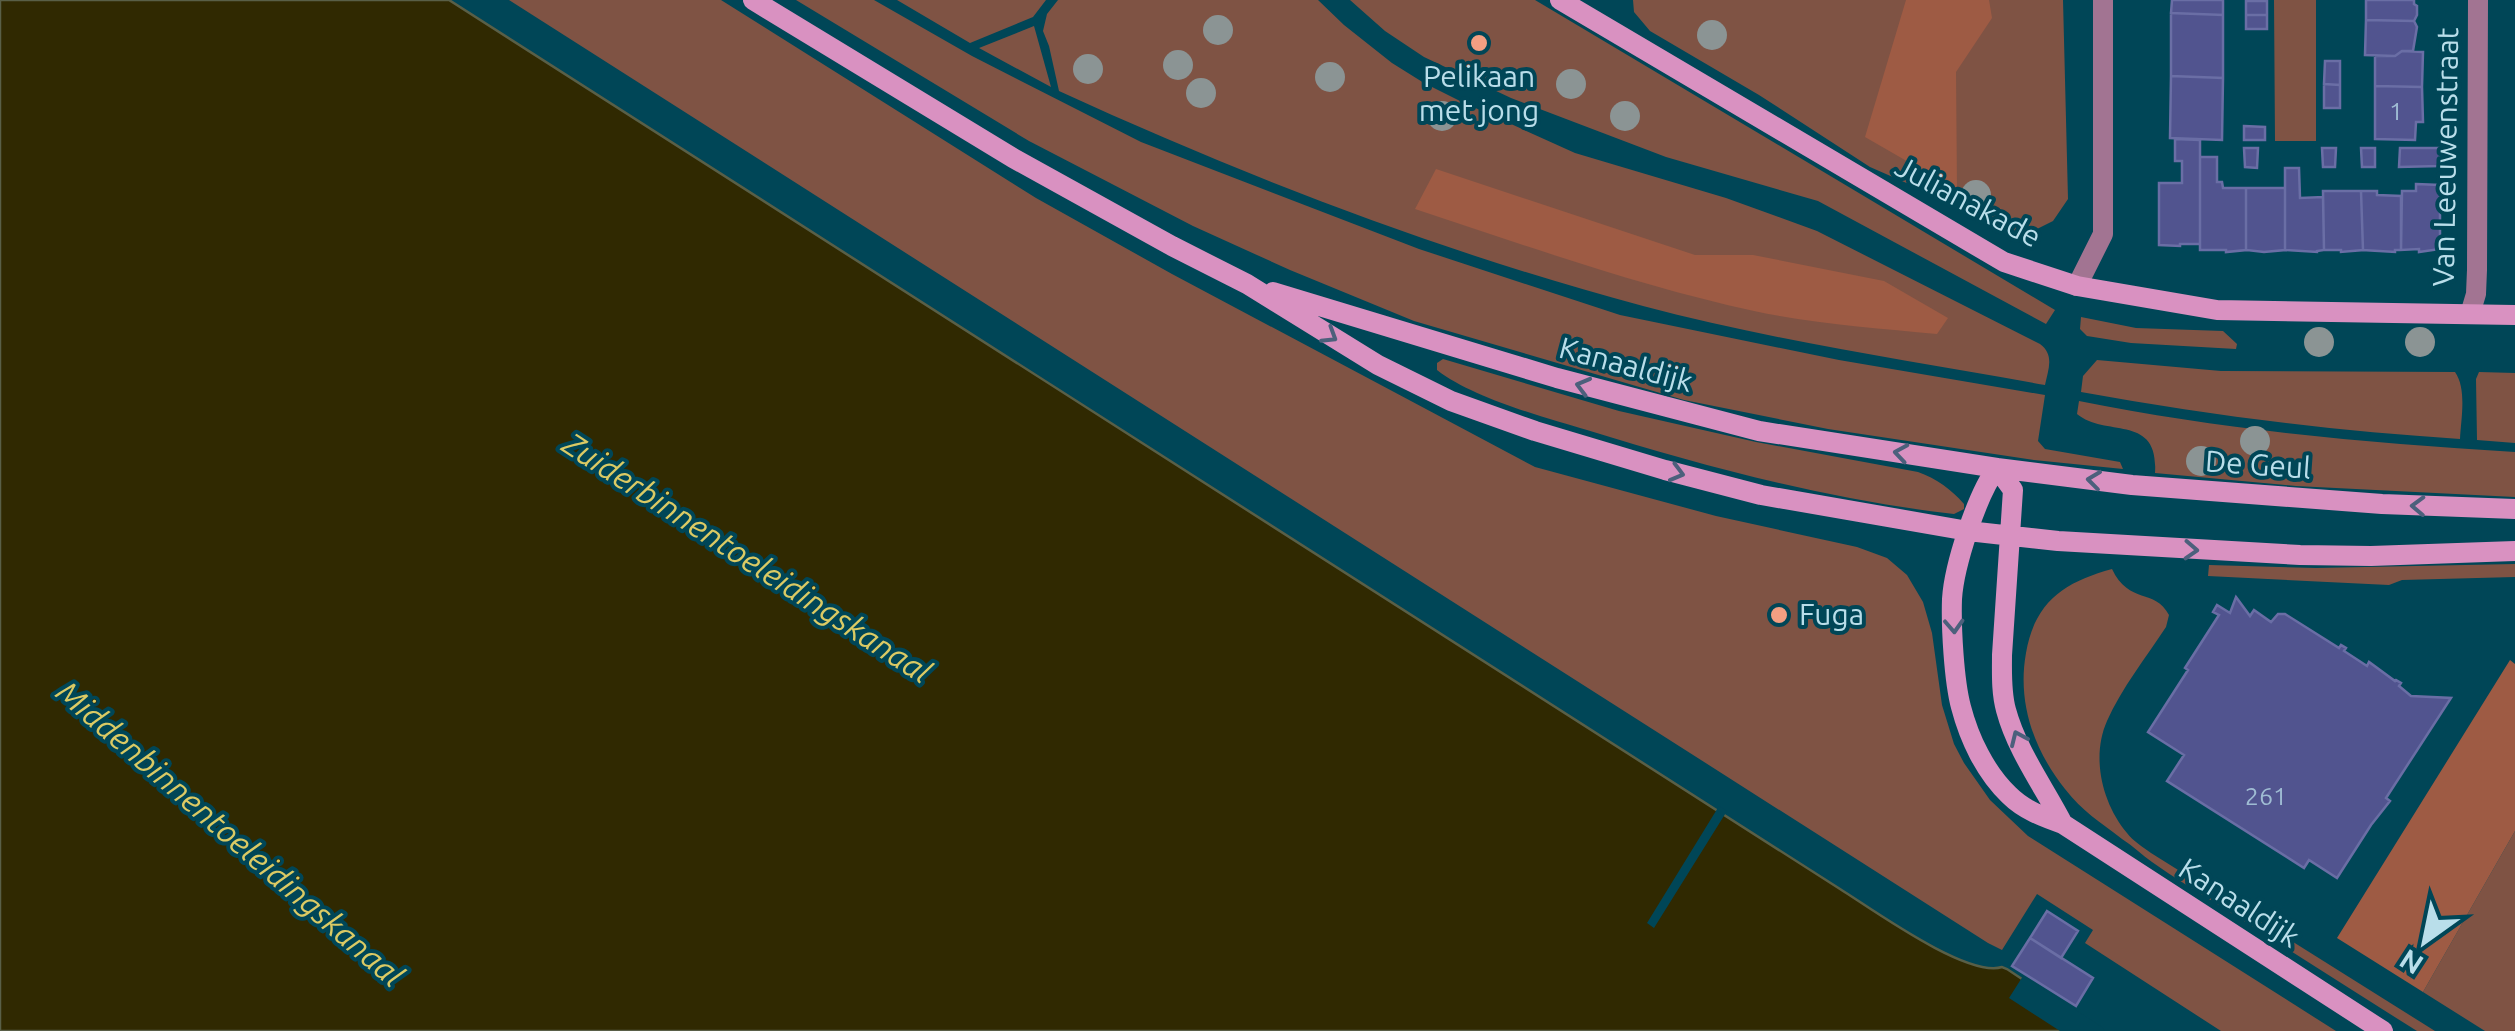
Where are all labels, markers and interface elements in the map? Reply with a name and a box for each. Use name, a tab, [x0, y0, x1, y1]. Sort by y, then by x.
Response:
street label: Van Leeuwenstraat	[2426, 27, 2464, 287]
marker: Pelikaan met jong	[1468, 32, 1490, 54]
place label: Pelikaan met jong	[1419, 59, 1539, 127]
house number: 1	[2389, 97, 2403, 125]
street label: Julianakade	[1890, 149, 2047, 254]
one-way arrow	[1319, 323, 1337, 342]
street label: Kanaaldijk	[1556, 330, 1697, 398]
one-way arrow	[1575, 376, 1593, 397]
water label: Zuiderbinnentoeleidingskanaal	[556, 424, 938, 690]
one-way arrow	[1893, 443, 1909, 464]
street label: De Geul	[2204, 443, 2312, 485]
one-way arrow	[1668, 462, 1686, 483]
one-way arrow	[2085, 470, 2101, 491]
one-way arrow	[2409, 495, 2425, 516]
one-way arrow	[2183, 539, 2199, 560]
place label: Fuga	[1799, 597, 1864, 631]
marker: Fuga	[1768, 604, 1790, 626]
one-way arrow	[1943, 619, 1964, 635]
water label: Middenbinnentoeleidingskanaal	[50, 673, 411, 994]
one-way arrow	[2010, 730, 2030, 748]
house number: 261	[2245, 782, 2287, 810]
street label: Kanaaldijk	[2173, 851, 2306, 954]
north arrow	[2375, 891, 2475, 991]
text: N	[2394, 944, 2428, 981]

